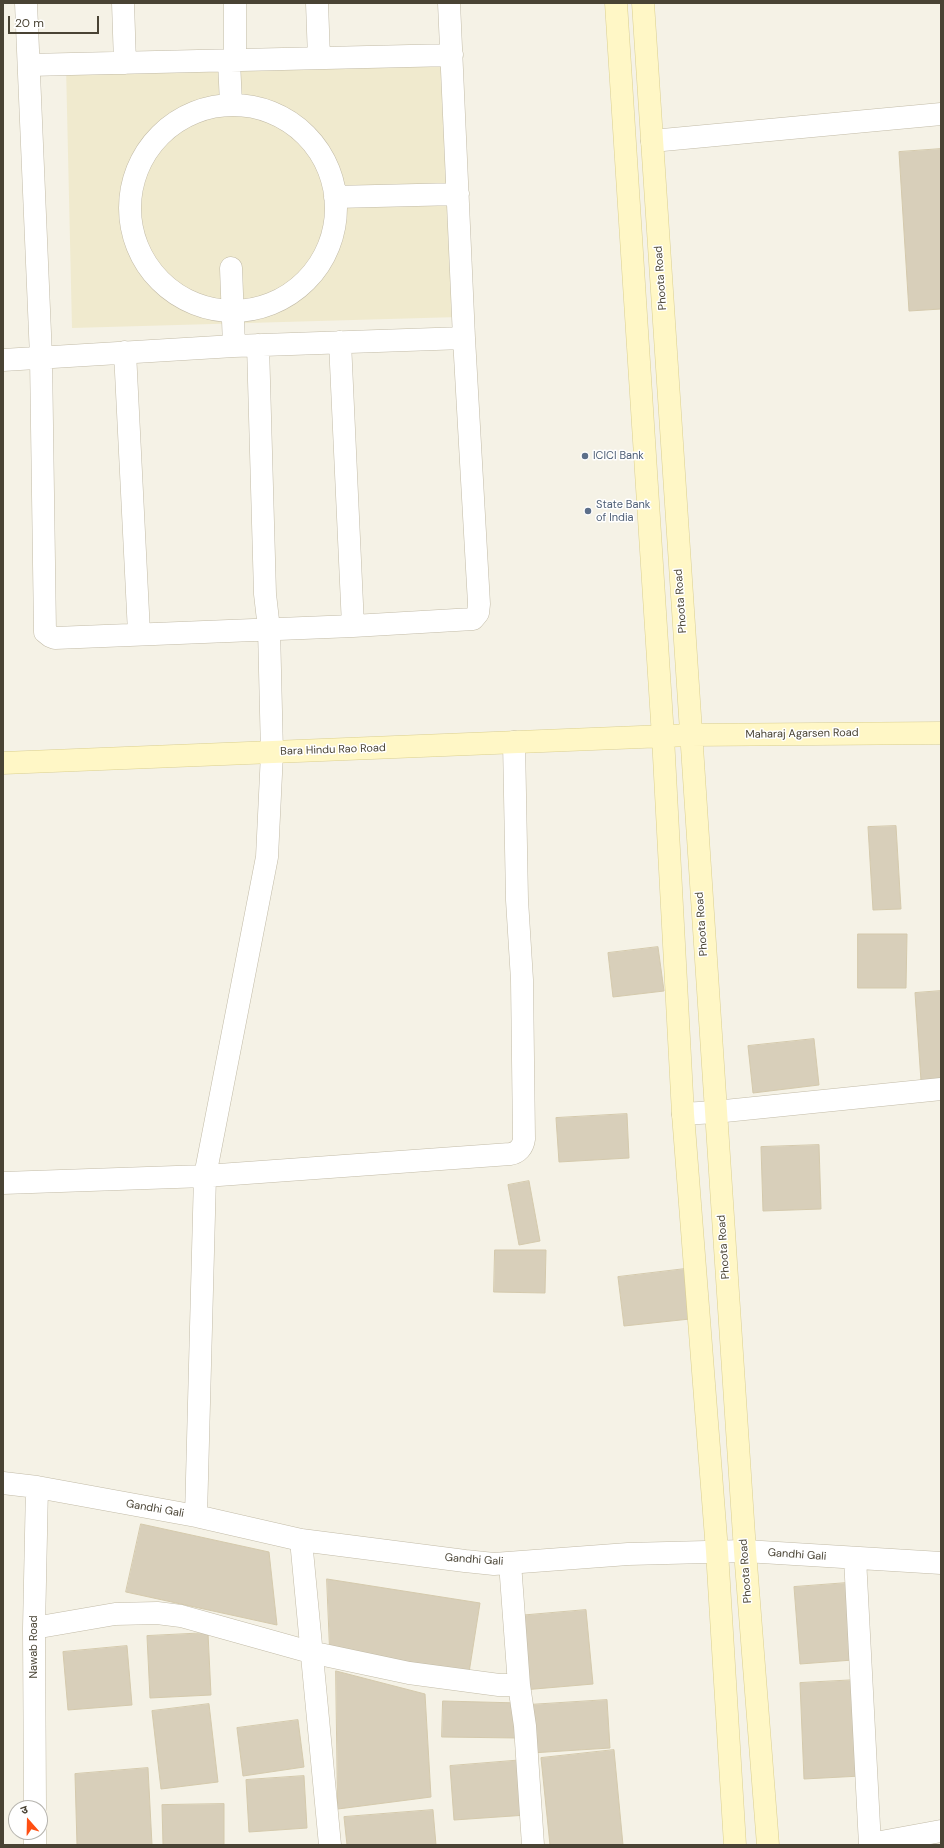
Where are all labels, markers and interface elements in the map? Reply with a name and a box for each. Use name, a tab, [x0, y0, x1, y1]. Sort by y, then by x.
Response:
scale bar	[10, 8, 101, 34]
text: 20 m	[15, 15, 44, 31]
street label: Phoota Road	[652, 245, 670, 311]
place label: ICICI Bank	[593, 449, 644, 463]
marker: ICICI Bank	[580, 451, 590, 461]
place label: State Bank of India	[596, 498, 650, 524]
marker: State Bank of India	[583, 506, 593, 516]
street label: Phoota Road	[672, 568, 690, 634]
street label: Maharaj Agarsen Road	[745, 726, 859, 742]
street label: Bara Hindu Rao Road	[280, 742, 386, 758]
street label: Phoota Road	[693, 891, 711, 957]
street label: Phoota Road	[715, 1214, 733, 1280]
street label: Gandhi Gali	[125, 1497, 185, 1521]
street label: Phoota Road	[737, 1538, 755, 1604]
street label: Gandhi Gali	[767, 1546, 827, 1564]
street label: Gandhi Gali	[444, 1551, 504, 1569]
street label: Nawab Road	[27, 1615, 41, 1679]
north arrow	[8, 1800, 48, 1840]
text: उ	[19, 1802, 30, 1817]

